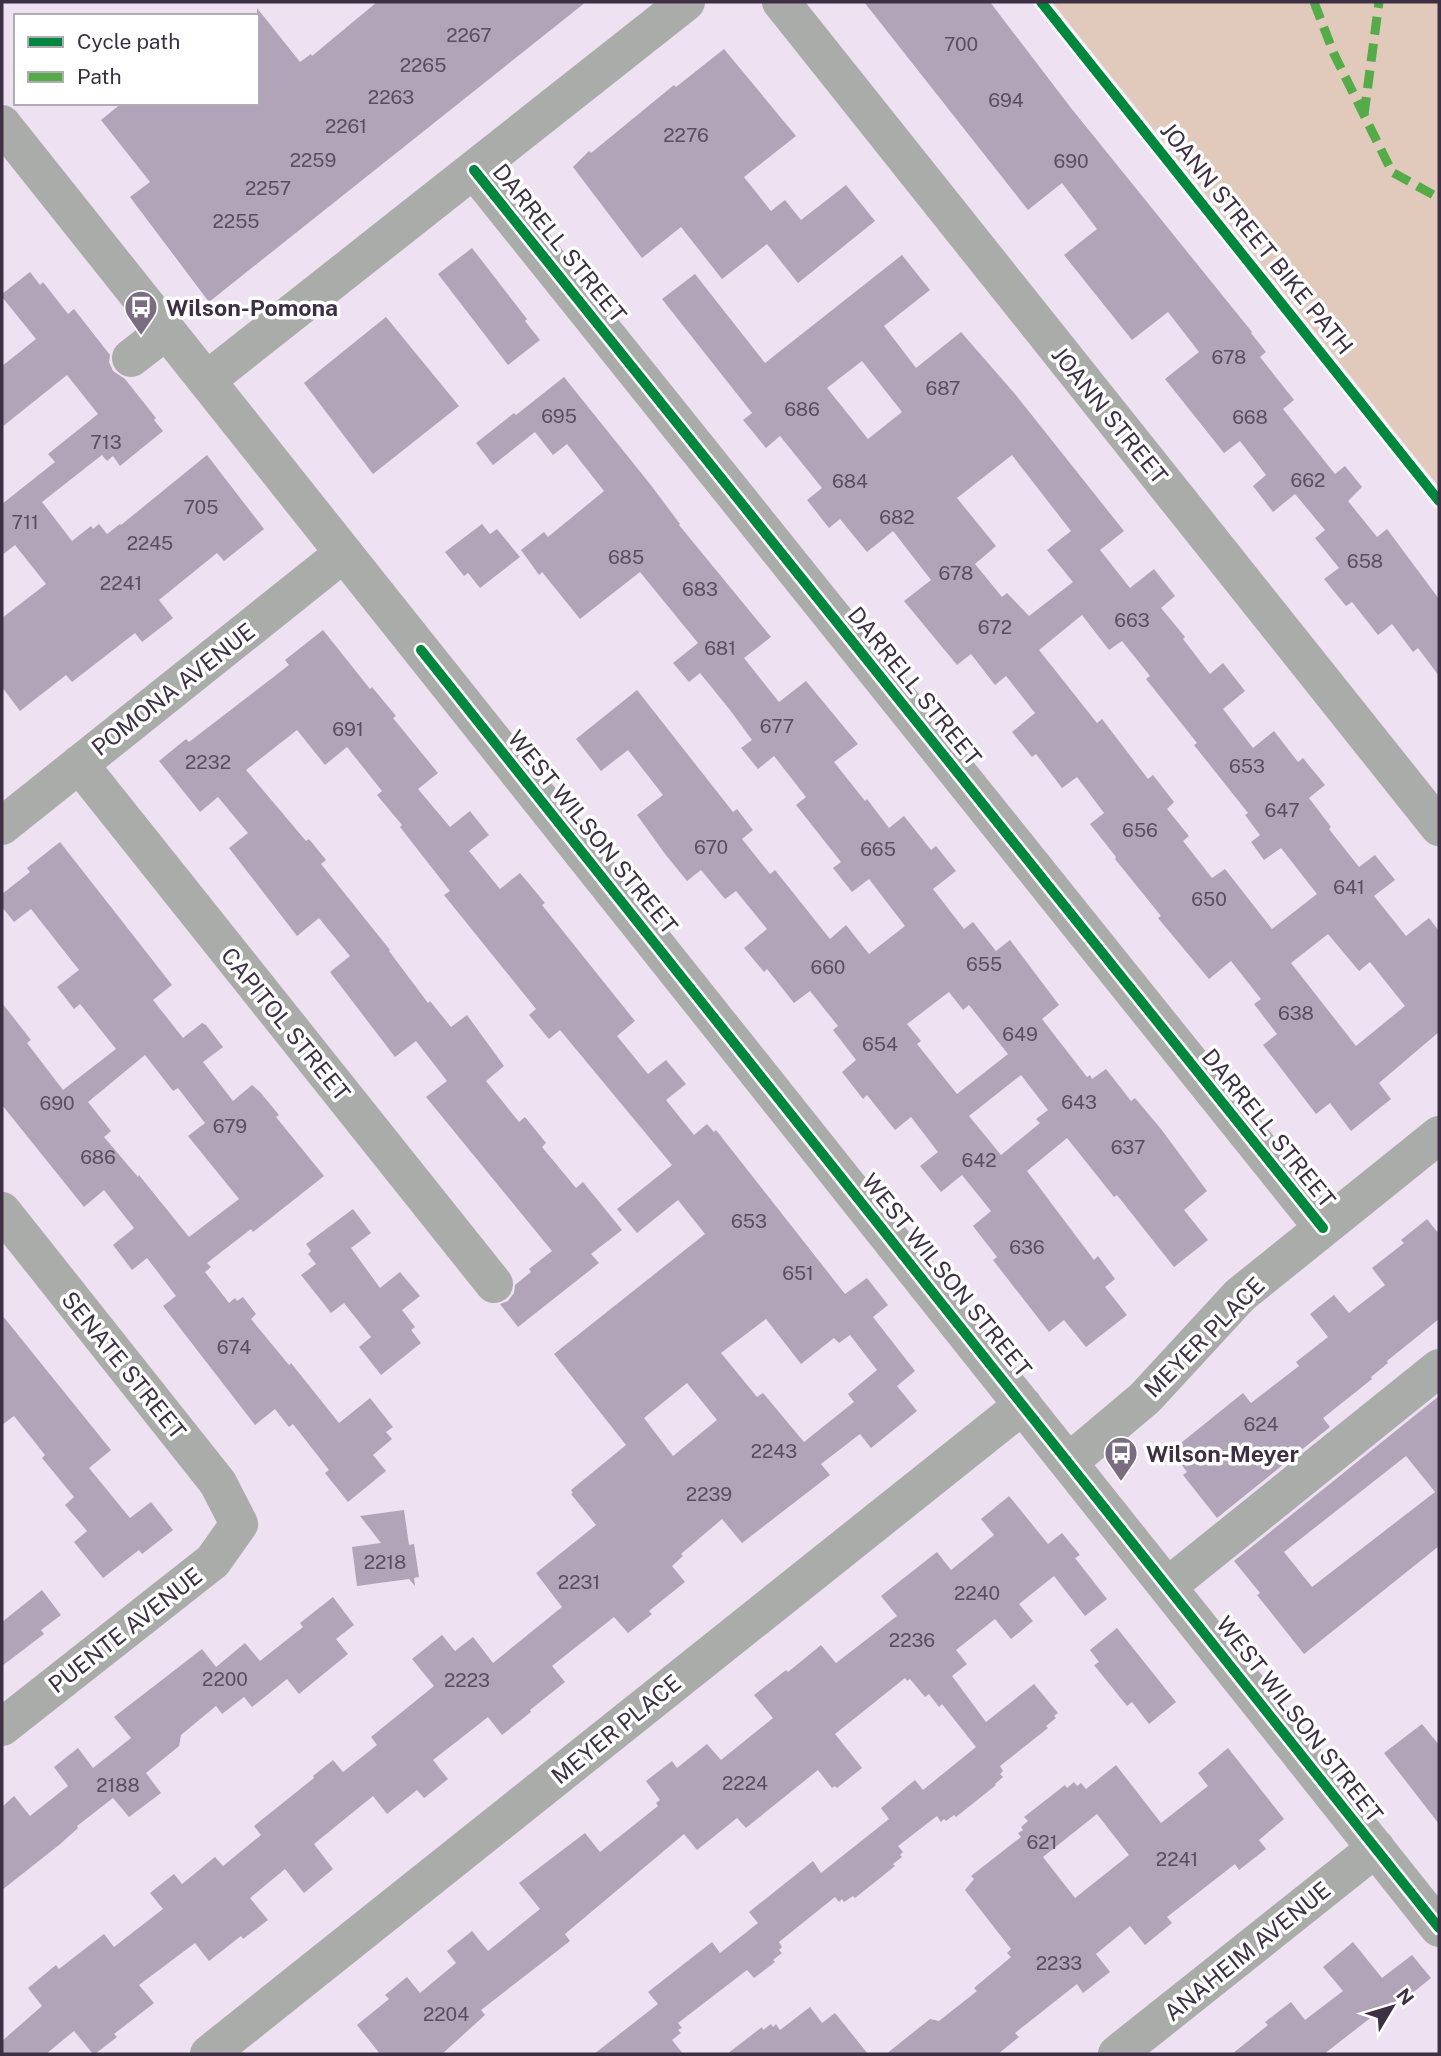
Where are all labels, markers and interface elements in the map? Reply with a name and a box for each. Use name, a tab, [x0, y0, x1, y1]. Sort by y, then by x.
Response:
legend	[14, 14, 259, 105]
house number: 2267	[446, 24, 492, 46]
text: Cycle path	[77, 29, 180, 54]
house number: 700	[944, 33, 978, 55]
house number: 2265	[400, 54, 446, 76]
text: Path	[77, 64, 122, 89]
house number: 2263	[368, 86, 414, 108]
house number: 694	[988, 89, 1024, 111]
house number: 2261	[325, 115, 367, 137]
street label: JOANN STREET BIKE PATH	[1155, 117, 1359, 359]
house number: 2276	[663, 124, 709, 146]
house number: 2259	[290, 149, 336, 171]
house number: 690	[1053, 150, 1089, 172]
street label: DARRELL STREET	[488, 158, 632, 328]
house number: 2257	[245, 177, 291, 199]
house number: 2255	[213, 210, 260, 232]
bus stop icon: Wilson-Pomona	[122, 288, 160, 337]
place label: Wilson-Pomona	[166, 294, 338, 321]
street label: JOANN STREET	[1046, 341, 1174, 489]
house number: 678	[1212, 346, 1246, 368]
house number: 687	[925, 377, 961, 399]
house number: 686	[784, 398, 820, 420]
house number: 695	[541, 405, 577, 427]
house number: 668	[1232, 406, 1268, 428]
house number: 713	[90, 431, 122, 453]
house number: 662	[1291, 469, 1325, 491]
house number: 684	[832, 470, 868, 492]
house number: 705	[184, 496, 218, 518]
house number: 682	[879, 506, 915, 528]
house number: 711	[11, 511, 39, 533]
house number: 2245	[127, 532, 173, 554]
house number: 685	[608, 546, 644, 568]
house number: 658	[1347, 550, 1383, 572]
house number: 678	[939, 562, 973, 584]
house number: 2241	[100, 572, 142, 594]
house number: 683	[682, 578, 718, 600]
street label: DARRELL STREET	[843, 601, 987, 771]
house number: 663	[1114, 609, 1150, 631]
house number: 672	[978, 616, 1012, 638]
street label: POMONA AVENUE	[86, 617, 260, 761]
house number: 681	[704, 637, 736, 659]
house number: 677	[760, 715, 794, 737]
house number: 691	[332, 718, 364, 740]
street label: WEST WILSON STREET	[503, 725, 684, 939]
house number: 2232	[185, 751, 231, 773]
house number: 653	[1229, 755, 1265, 777]
house number: 647	[1264, 799, 1300, 821]
house number: 656	[1122, 819, 1158, 841]
house number: 670	[694, 836, 728, 858]
house number: 665	[860, 838, 896, 860]
house number: 641	[1333, 876, 1365, 898]
house number: 650	[1191, 888, 1227, 910]
street label: CAPITOL STREET	[216, 942, 356, 1106]
house number: 655	[966, 953, 1002, 975]
house number: 660	[810, 956, 846, 978]
house number: 638	[1278, 1002, 1314, 1024]
house number: 649	[1002, 1023, 1038, 1045]
house number: 654	[862, 1033, 898, 1055]
street label: DARRELL STREET	[1197, 1043, 1341, 1213]
house number: 643	[1061, 1091, 1097, 1113]
house number: 690	[39, 1092, 75, 1114]
house number: 679	[213, 1115, 247, 1137]
house number: 637	[1111, 1136, 1145, 1158]
house number: 686	[80, 1146, 116, 1168]
house number: 642	[961, 1149, 997, 1171]
street label: WEST WILSON STREET	[857, 1168, 1038, 1382]
house number: 653	[731, 1210, 767, 1232]
house number: 636	[1009, 1236, 1045, 1258]
house number: 651	[782, 1262, 814, 1284]
street label: MEYER PLACE	[1138, 1271, 1270, 1403]
street label: SENATE STREET	[56, 1286, 192, 1444]
house number: 674	[217, 1336, 251, 1358]
house number: 624	[1243, 1413, 1279, 1435]
bus stop icon: Wilson-Meyer	[1102, 1434, 1140, 1483]
house number: 2243	[751, 1440, 797, 1462]
place label: Wilson-Meyer	[1146, 1440, 1299, 1467]
house number: 2239	[686, 1483, 732, 1505]
house number: 2218	[364, 1551, 406, 1573]
street label: PUENTE AVENUE	[43, 1562, 207, 1698]
house number: 2231	[558, 1571, 600, 1593]
house number: 2240	[954, 1582, 1000, 1604]
street label: WEST WILSON STREET	[1211, 1611, 1389, 1828]
house number: 2236	[889, 1629, 935, 1651]
house number: 2200	[202, 1668, 248, 1690]
house number: 2223	[444, 1669, 490, 1691]
street label: MEYER PLACE	[546, 1669, 686, 1789]
house number: 2224	[722, 1772, 768, 1794]
house number: 2188	[96, 1774, 140, 1796]
house number: 621	[1027, 1831, 1057, 1853]
house number: 2241	[1156, 1848, 1198, 1870]
street label: ANAHEIM AVENUE	[1159, 1876, 1335, 2026]
house number: 2233	[1036, 1952, 1082, 1974]
north arrow	[1357, 1972, 1427, 2042]
text: N	[1392, 1984, 1419, 2009]
house number: 2204	[423, 2003, 469, 2025]

